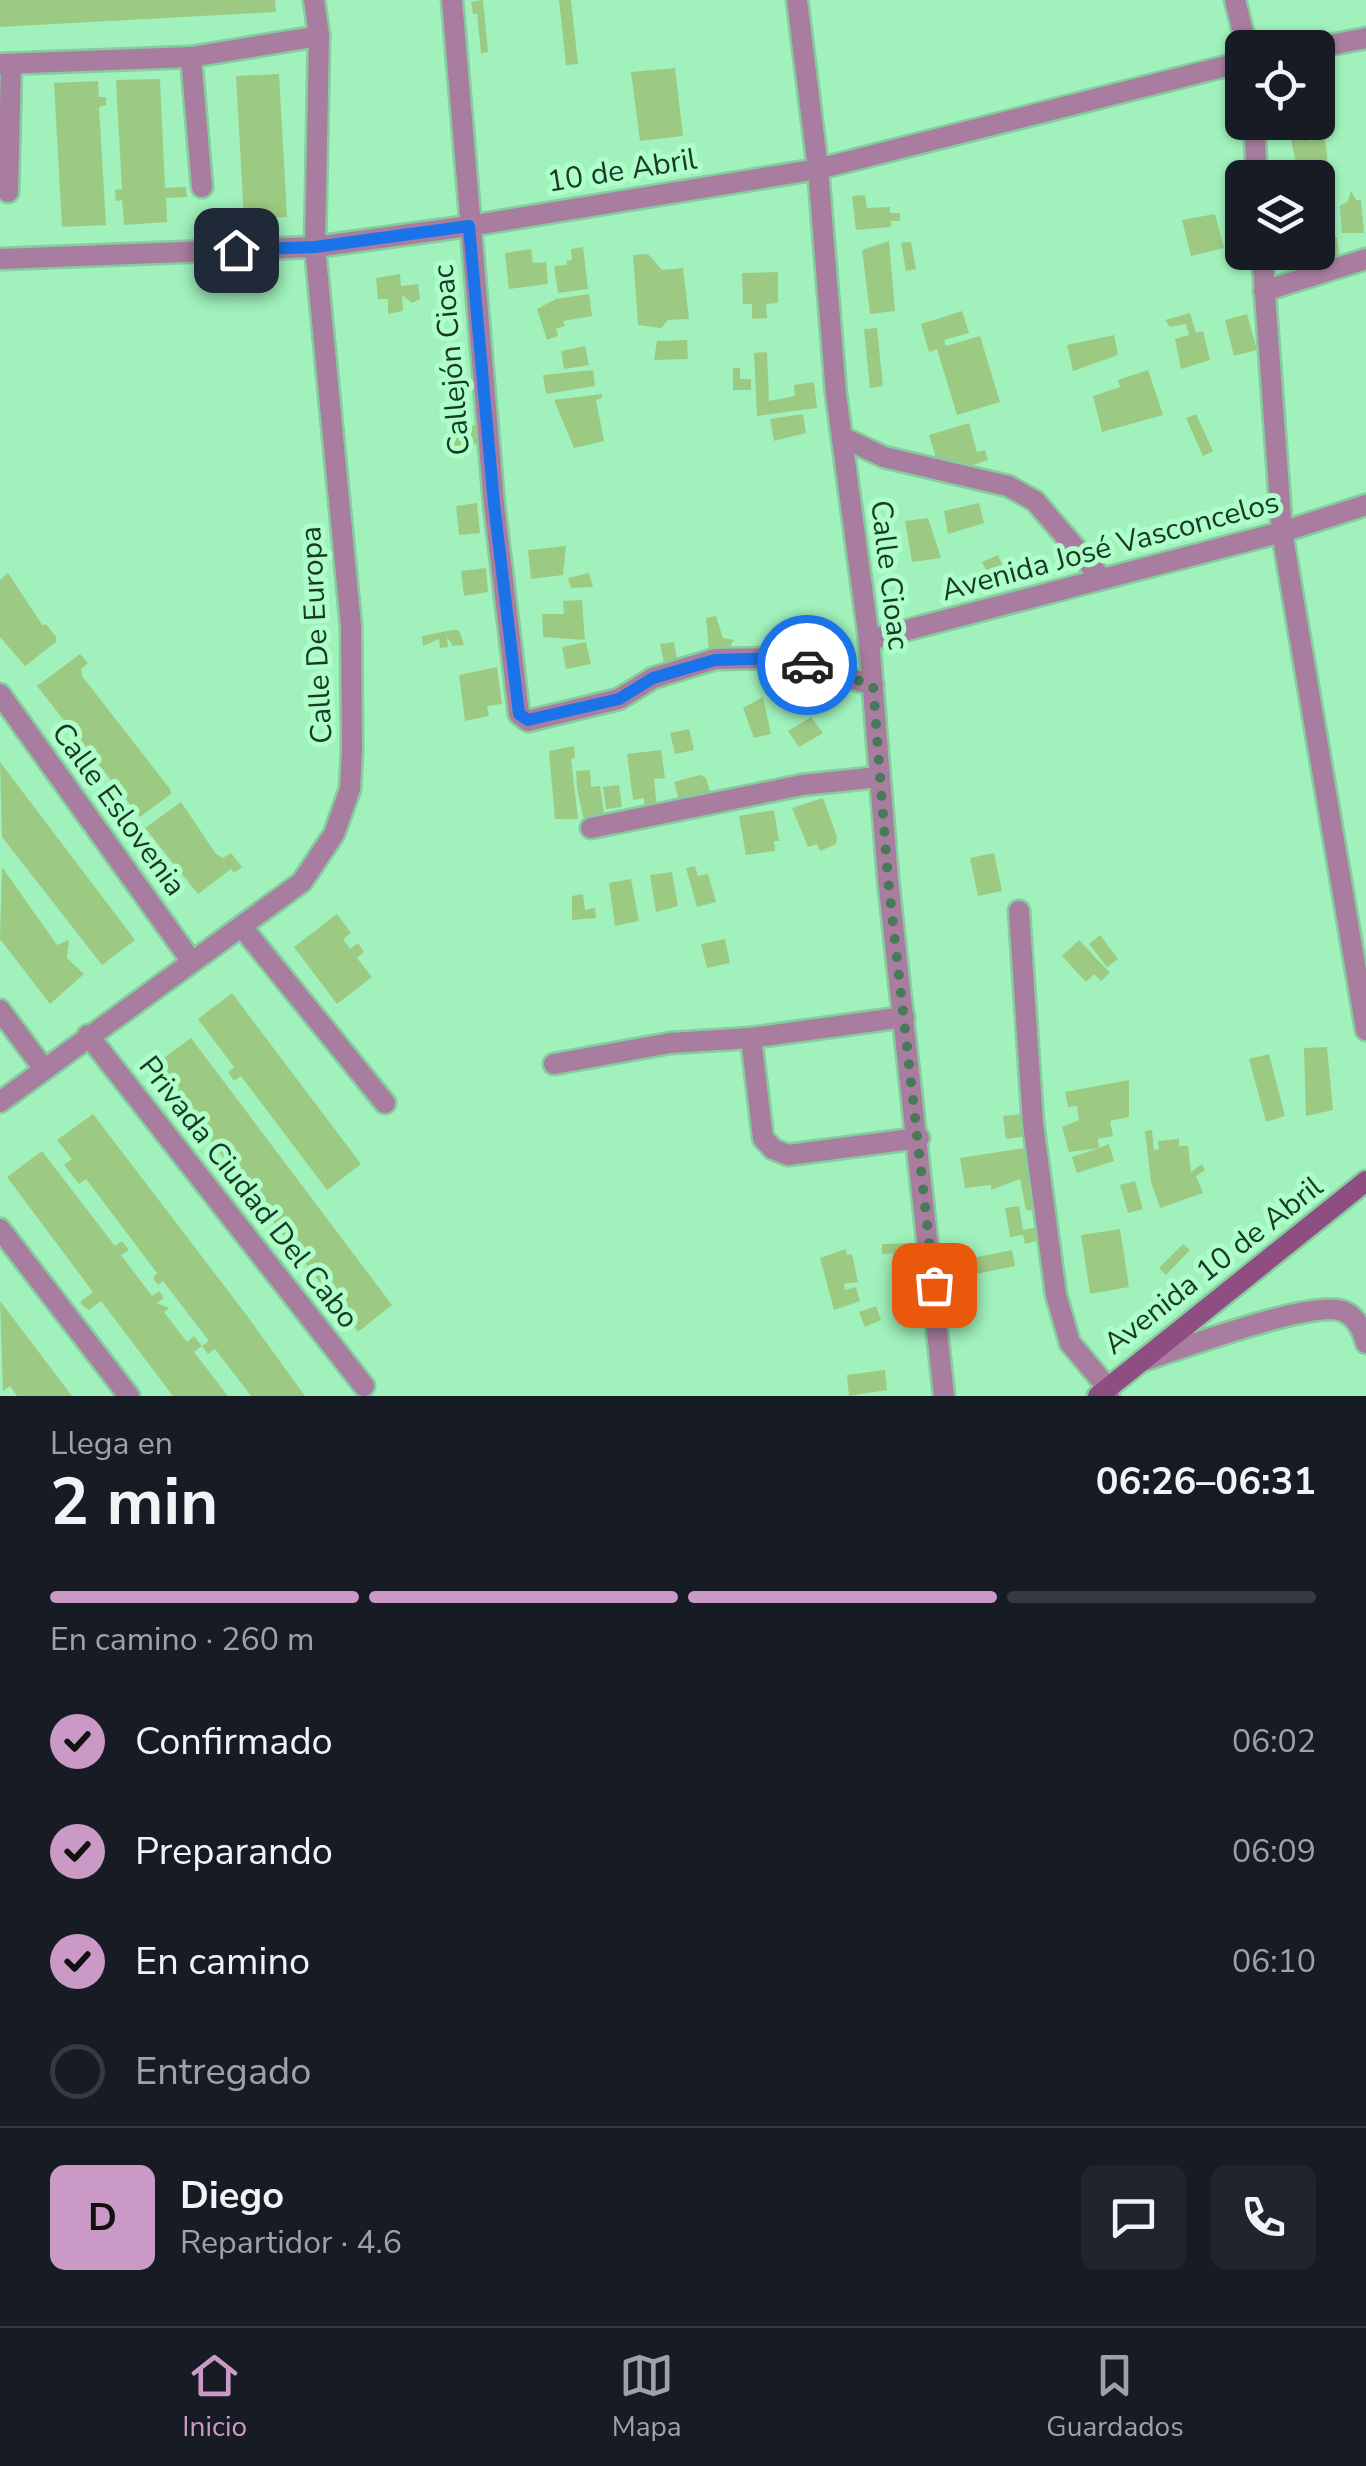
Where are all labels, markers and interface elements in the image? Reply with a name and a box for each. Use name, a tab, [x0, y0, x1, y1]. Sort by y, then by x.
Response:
map controls	[1225, 30, 1335, 270]
button: locate	[1225, 30, 1335, 140]
street label: 10 de Abril	[544, 138, 700, 203]
button: layers	[1225, 160, 1335, 270]
pin	[194, 208, 279, 293]
icon: home	[209, 223, 264, 278]
street label: Callejón Cioac	[423, 263, 480, 457]
street label: Avenida José Vasconcelos	[937, 482, 1283, 611]
street label: Calle Cioac	[860, 498, 919, 652]
street label: Calle De Europa	[290, 525, 343, 745]
courier	[757, 615, 857, 715]
icon: car	[780, 638, 835, 693]
street label: Calle Eslovenia	[42, 714, 195, 904]
street label: Privada Ciudad Del Cabo	[129, 1047, 368, 1337]
street label: Avenida 10 de Abril	[1095, 1167, 1332, 1364]
pin	[892, 1243, 977, 1328]
icon: bag	[907, 1258, 962, 1313]
text: Llega en	[50, 1422, 173, 1465]
text: 06:26–06:31	[1096, 1456, 1316, 1507]
text: 2 min	[50, 1458, 218, 1547]
text: En camino · 260 m	[50, 1618, 314, 1661]
icon: check	[50, 1714, 105, 1769]
text: Confirmado	[135, 1716, 333, 1767]
text: 06:02	[1232, 1720, 1316, 1763]
icon: check	[50, 1824, 105, 1879]
text: Preparando	[135, 1826, 333, 1877]
text: 06:09	[1232, 1830, 1316, 1873]
icon: check	[50, 1934, 105, 1989]
text: En camino	[135, 1936, 310, 1987]
text: 06:10	[1232, 1940, 1316, 1983]
text: Entregado	[135, 2046, 311, 2097]
button: chat	[1081, 2165, 1186, 2270]
button: phone	[1211, 2165, 1316, 2270]
text: Diego	[180, 2170, 284, 2221]
text: D	[88, 2192, 117, 2243]
text: Repartidor · 4.6	[180, 2221, 402, 2264]
tab: Inicio	[182, 2348, 247, 2446]
tab: Mapa	[612, 2348, 682, 2446]
tab: Guardados	[1046, 2348, 1184, 2446]

